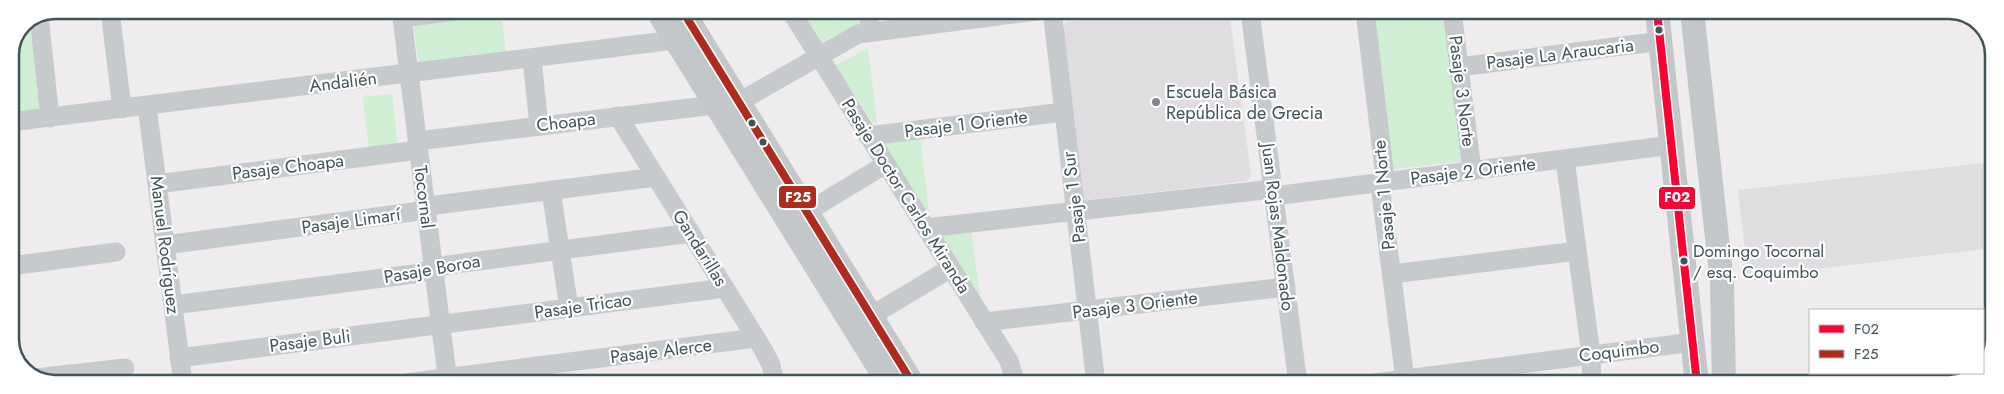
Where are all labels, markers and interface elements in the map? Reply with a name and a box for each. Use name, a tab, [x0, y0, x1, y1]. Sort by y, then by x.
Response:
unlabelled marker	[1654, 25, 1664, 35]
street label: Pasaje La Araucaria	[1485, 32, 1635, 76]
street label: Pasaje 3 Norte	[1442, 34, 1482, 148]
street label: Andalién	[308, 65, 378, 99]
place label: Escuela Básica República de Grecia	[1166, 79, 1323, 126]
street label: Pasaje Doctor Carlos Miranda	[835, 93, 977, 299]
marker: Escuela Básica República de Grecia	[1150, 96, 1162, 108]
street label: Pasaje 1 Oriente	[903, 104, 1029, 144]
street label: Choapa	[535, 105, 597, 139]
unlabelled marker	[747, 118, 757, 128]
unlabelled marker	[758, 137, 768, 147]
street label: Pasaje 1 Norte	[1366, 139, 1402, 251]
street label: Juan Rojas Maldonado	[1255, 140, 1301, 312]
street label: Pasaje Choapa	[231, 147, 345, 187]
street label: Pasaje 1 Sur	[1055, 149, 1093, 244]
street label: Pasaje 2 Oriente	[1409, 150, 1537, 192]
street label: Tocornal	[407, 164, 441, 230]
street label: Manuel Rodríguez	[144, 174, 186, 316]
line badge: F25	[778, 185, 817, 209]
line badge: F02	[1658, 186, 1696, 210]
text: F25	[785, 187, 811, 207]
text: F02	[1664, 187, 1690, 207]
street label: Pasaje Limarí	[300, 201, 403, 241]
street label: Gandarillas	[666, 205, 734, 291]
place label: Domingo Tocornal / esq. Coquimbo	[1693, 239, 1824, 284]
street label: Pasaje Boroa	[382, 248, 482, 290]
marker: Domingo Tocornal / esq. Coquimbo	[1679, 256, 1689, 266]
street label: Pasaje 3 Oriente	[1071, 284, 1199, 326]
street label: Pasaje Tricao	[533, 286, 633, 326]
legend	[1809, 309, 1984, 374]
text: F02	[1854, 318, 1879, 340]
street label: Pasaje Buli	[268, 323, 352, 359]
street label: Pasaje Alerce	[609, 332, 713, 370]
street label: Coquimbo	[1577, 333, 1661, 369]
text: F25	[1854, 343, 1879, 365]

